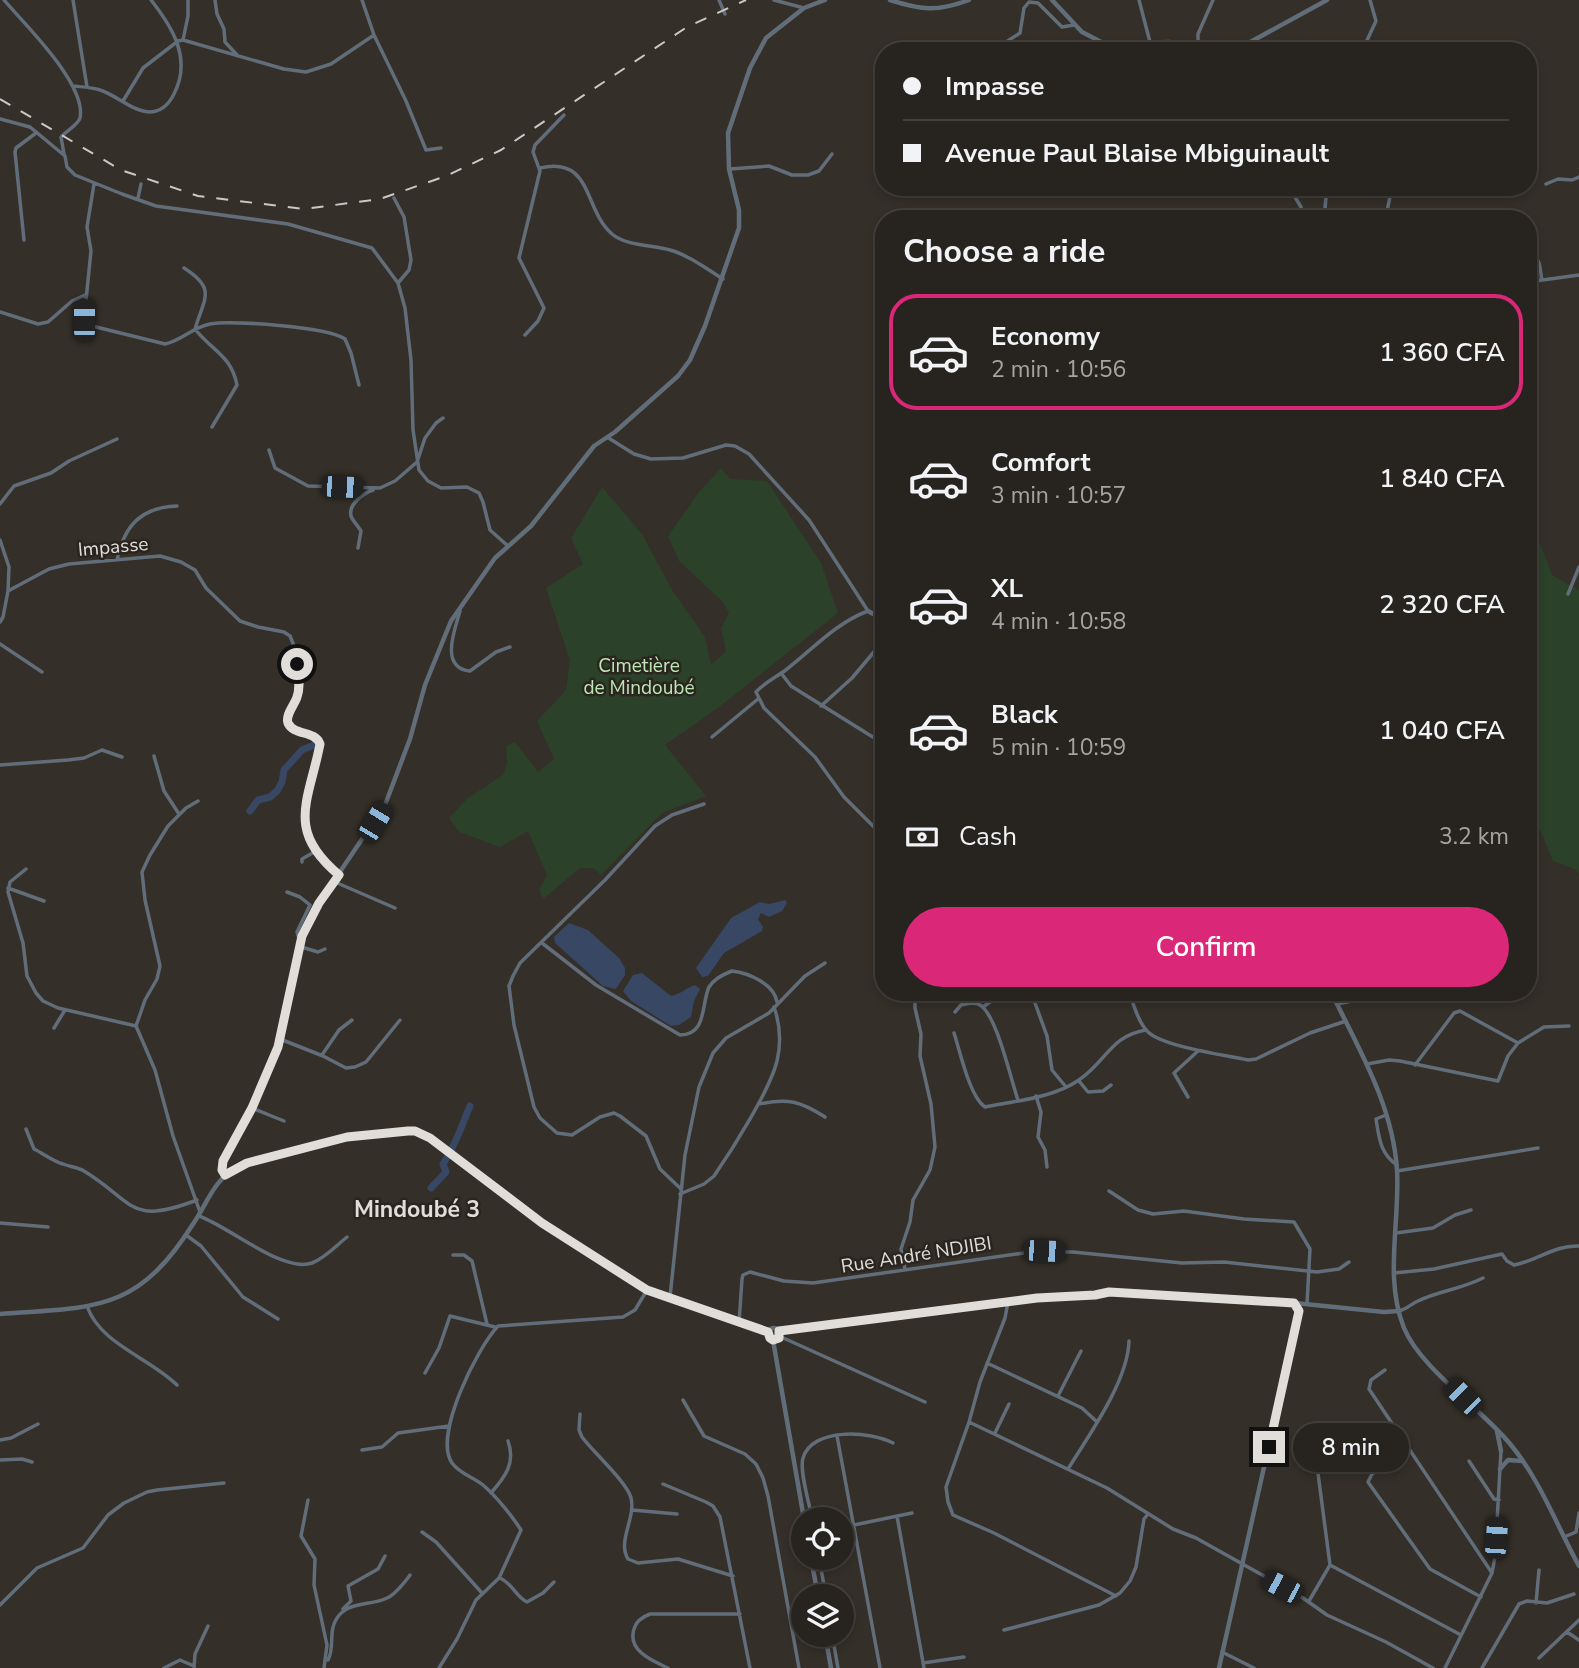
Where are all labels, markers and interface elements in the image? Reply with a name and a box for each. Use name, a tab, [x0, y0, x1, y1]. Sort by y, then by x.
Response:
text: Impasse	[945, 69, 1044, 104]
text: Avenue Paul Blaise Mbiguinault	[945, 136, 1329, 171]
text: Choose a ride	[903, 230, 1105, 273]
car	[74, 299, 95, 341]
text: Economy	[991, 319, 1100, 354]
icon: car	[907, 321, 970, 384]
text: 1 360 CFA	[1379, 335, 1505, 370]
text: 2 min · 10:56	[991, 354, 1126, 385]
text: Comfort	[991, 445, 1091, 480]
icon: car	[907, 447, 970, 510]
text: 1 840 CFA	[1379, 461, 1505, 496]
car	[321, 476, 364, 498]
text: 3 min · 10:57	[991, 480, 1126, 511]
street label: Impasse	[77, 531, 149, 563]
text: XL	[991, 571, 1023, 606]
icon: car	[907, 573, 970, 636]
text: 2 320 CFA	[1379, 587, 1505, 622]
text: 4 min · 10:58	[991, 606, 1126, 637]
route start	[281, 648, 313, 680]
park label: Cimetière de Mindoubé	[584, 653, 695, 701]
text: Black	[991, 697, 1058, 732]
icon: car	[907, 699, 970, 762]
text: 1 040 CFA	[1379, 713, 1505, 748]
text: 5 min · 10:59	[991, 732, 1126, 763]
car	[356, 799, 395, 845]
icon: cash	[903, 818, 941, 856]
text: Cash	[959, 819, 1017, 854]
text: 3.2 km	[1439, 821, 1509, 852]
button: Confirm	[903, 907, 1509, 987]
district label: Mindoubé 3	[354, 1194, 480, 1225]
street label: Rue André NDJIBI	[839, 1230, 993, 1280]
car	[1023, 1240, 1066, 1262]
car	[1441, 1375, 1486, 1419]
callout: 8 min	[1294, 1422, 1409, 1472]
route end	[1253, 1431, 1285, 1463]
text: 8 min	[1322, 1432, 1380, 1463]
map controls	[791, 1507, 854, 1647]
button: locate	[791, 1507, 854, 1570]
car	[1485, 1516, 1508, 1560]
car	[1259, 1568, 1306, 1606]
button: layers	[791, 1584, 854, 1647]

